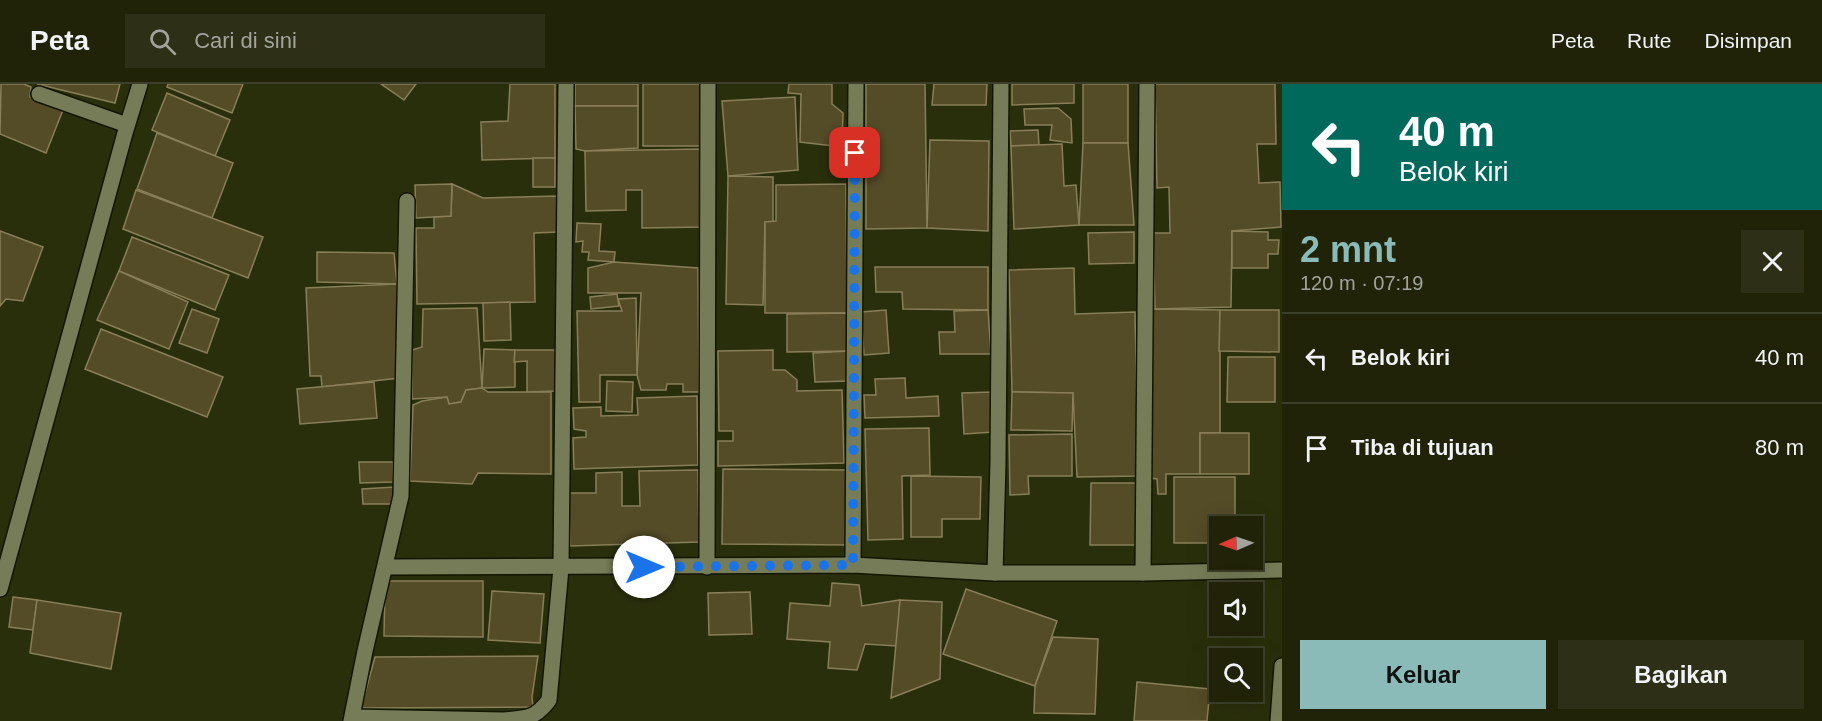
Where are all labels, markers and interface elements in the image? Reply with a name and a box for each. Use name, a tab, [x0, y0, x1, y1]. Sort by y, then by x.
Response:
search box	[125, 14, 545, 68]
text: Peta	[30, 25, 89, 56]
icon: search	[146, 25, 179, 58]
text: Cari di sini	[194, 28, 297, 53]
text: Peta	[1551, 29, 1594, 52]
text: Rute	[1627, 29, 1671, 52]
text: Disimpan	[1704, 29, 1792, 52]
icon: left	[1300, 108, 1378, 186]
text: 40 m	[1399, 108, 1495, 155]
pin	[829, 127, 880, 178]
icon: arrive	[838, 136, 871, 169]
text: Belok kiri	[1399, 157, 1509, 187]
text: 2 mnt	[1300, 229, 1396, 270]
button: close	[1741, 230, 1804, 293]
text: 120 m · 07:19	[1300, 272, 1423, 294]
icon: left	[1300, 342, 1333, 375]
text: Belok kiri	[1351, 345, 1450, 370]
text: 40 m	[1755, 345, 1804, 370]
icon: arrive	[1300, 432, 1333, 465]
text: Tiba di tujuan	[1351, 435, 1494, 460]
text: 80 m	[1755, 435, 1804, 460]
north arrow	[1209, 516, 1263, 570]
map controls	[1209, 516, 1263, 702]
position arrow	[612, 535, 676, 599]
button: sound	[1209, 582, 1263, 636]
button: Keluar	[1300, 640, 1546, 709]
button: Bagikan	[1558, 640, 1804, 709]
button: search	[1209, 648, 1263, 702]

